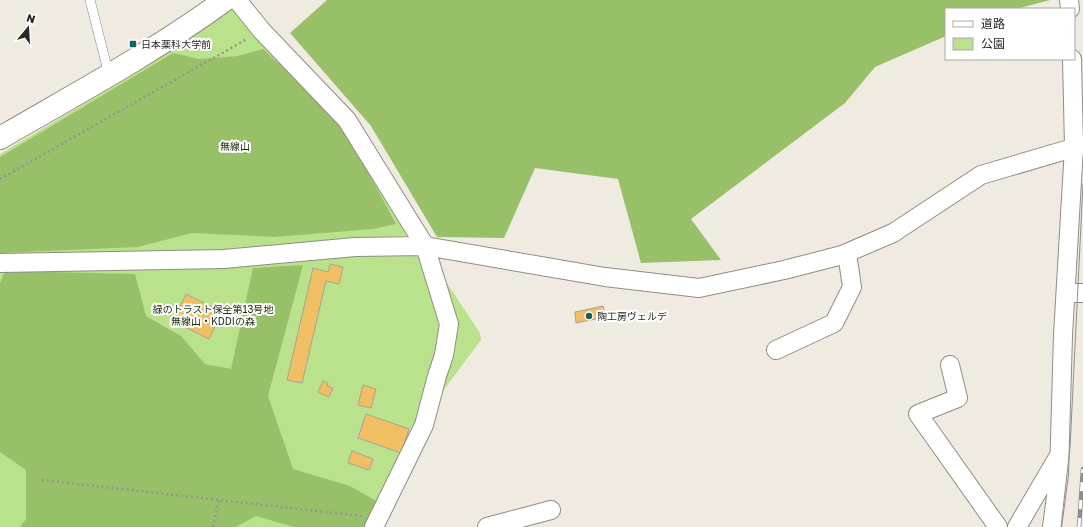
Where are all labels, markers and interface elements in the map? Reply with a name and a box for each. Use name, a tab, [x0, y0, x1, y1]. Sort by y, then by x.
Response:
north arrow	[8, 8, 48, 48]
legend	[945, 8, 1075, 60]
text: N	[25, 11, 37, 25]
text: 道路	[981, 16, 1005, 31]
text: 公園	[981, 36, 1005, 51]
place label: 日本薬科大学前	[141, 38, 211, 50]
marker: 日本薬科大学前	[128, 39, 138, 49]
park label: 無線山	[220, 140, 250, 152]
park label: 緑のトラスト保全第13号地 無線山・KDDIの森	[153, 303, 274, 327]
place label: 陶工房ヴェルデ	[597, 310, 667, 322]
marker: 陶工房ヴェルデ	[584, 311, 594, 321]

